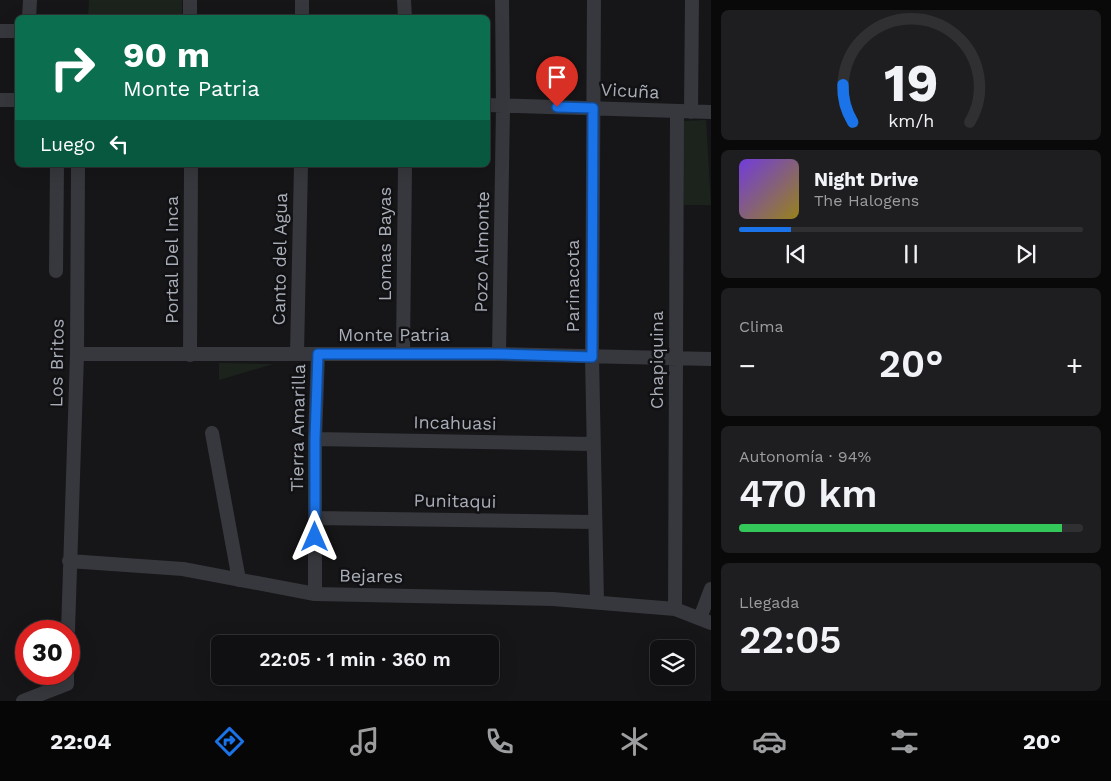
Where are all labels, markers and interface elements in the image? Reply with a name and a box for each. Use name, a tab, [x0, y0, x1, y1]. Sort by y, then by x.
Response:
text: 90 m	[123, 34, 210, 76]
icon: right	[40, 35, 105, 100]
text: 19	[884, 53, 938, 114]
pin	[536, 56, 578, 107]
icon: arrive	[543, 63, 571, 91]
text: Monte Patria	[123, 76, 260, 101]
street label: Vicuña	[600, 78, 660, 103]
text: km/h	[888, 110, 934, 131]
icon: left	[105, 130, 133, 158]
text: Luego	[40, 133, 95, 156]
text: Night Drive	[814, 168, 919, 191]
street label: Lomas Bayas	[374, 187, 395, 301]
street label: Pozo Almonte	[470, 191, 493, 313]
text: The Halogens	[814, 191, 919, 210]
street label: Canto del Agua	[268, 192, 291, 326]
street label: Portal Del Inca	[161, 196, 182, 324]
street label: Parinacota	[562, 239, 583, 333]
icon: previous	[782, 240, 810, 268]
icon: pause	[897, 240, 925, 268]
icon: next	[1012, 240, 1040, 268]
street label: Chapiquina	[646, 311, 667, 409]
text: Clima	[739, 317, 783, 336]
street label: Los Britos	[45, 318, 68, 407]
street label: Monte Patria	[338, 324, 450, 345]
text: 20°	[879, 342, 943, 386]
text: −	[739, 349, 756, 382]
text: +	[1066, 349, 1083, 382]
street label: Tierra Amarilla	[286, 364, 309, 492]
street label: Incahuasi	[413, 411, 497, 434]
text: Autonomía · 94%	[739, 447, 871, 466]
text: 470 km	[739, 472, 877, 516]
street label: Punitaqui	[413, 489, 497, 512]
position arrow	[288, 510, 340, 562]
street label: Bejares	[339, 564, 403, 587]
text: Llegada	[739, 593, 799, 612]
text: 22:05	[739, 618, 841, 662]
speed limit sign: 30	[15, 620, 80, 685]
map controls	[650, 640, 695, 685]
button: layers	[650, 640, 695, 685]
text: 22:05 · 1 min · 360 m	[259, 648, 451, 671]
icon: directions	[212, 724, 247, 759]
icon: music	[347, 724, 382, 759]
icon: phone	[482, 724, 517, 759]
icon: climate	[617, 724, 652, 759]
icon: car	[752, 724, 787, 759]
icon: filters	[887, 724, 922, 759]
text: 22:04	[50, 729, 111, 754]
text: 20°	[1023, 729, 1061, 754]

